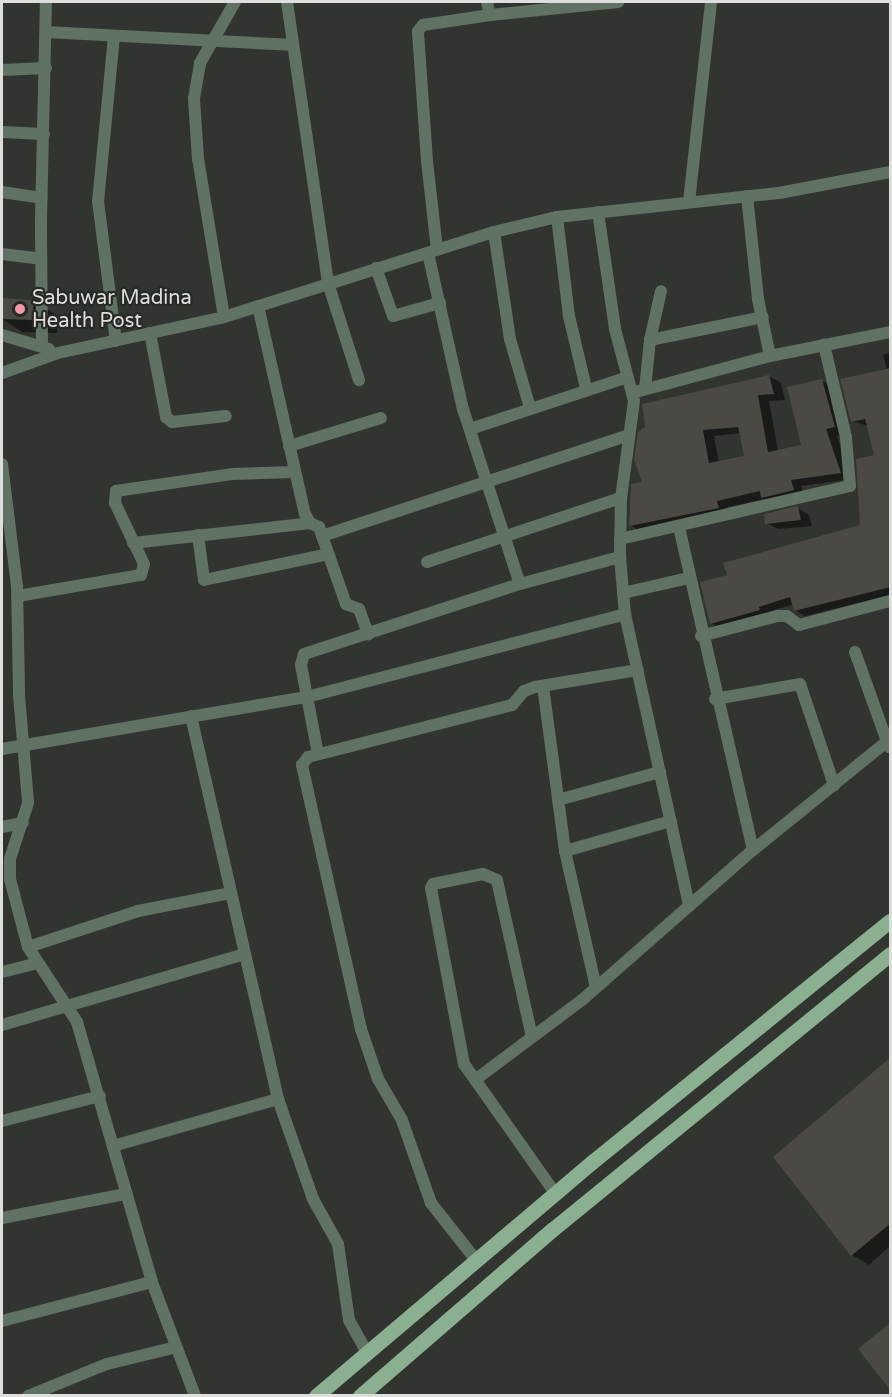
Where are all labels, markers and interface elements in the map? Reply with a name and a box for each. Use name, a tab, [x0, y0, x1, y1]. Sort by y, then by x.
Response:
place label: Sabuwar Madina Health Post	[32, 286, 192, 333]
marker: Sabuwar Madina Health Post	[13, 302, 27, 316]

